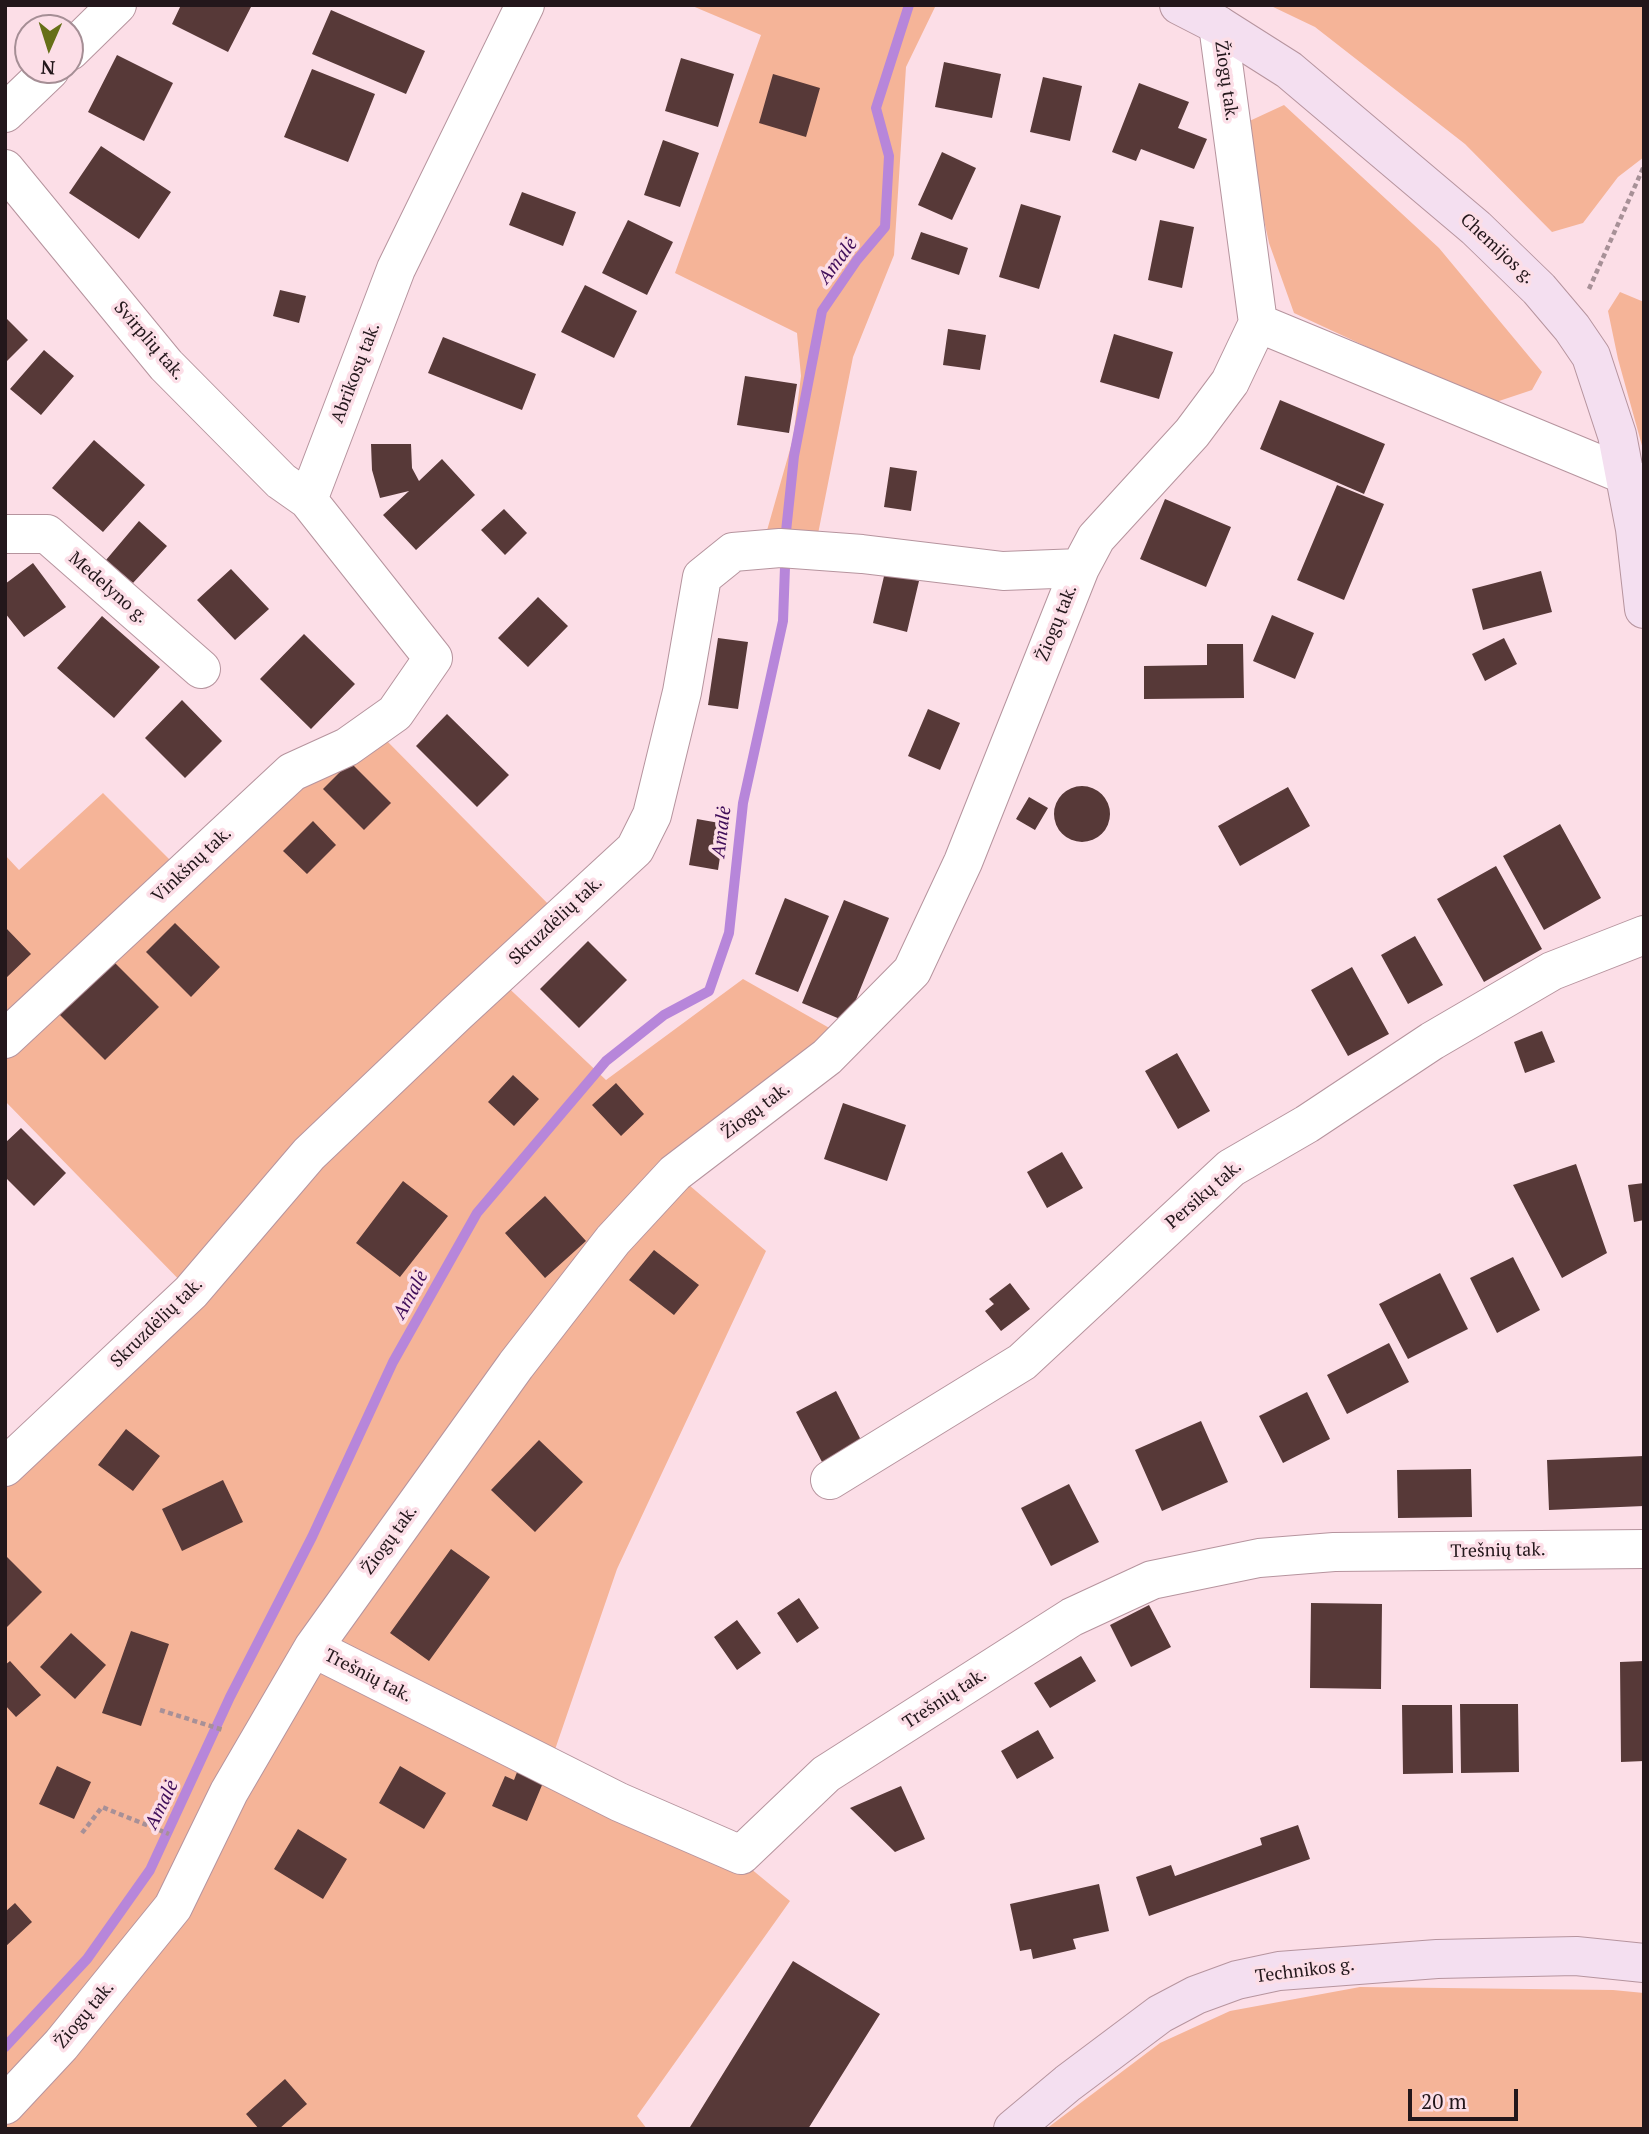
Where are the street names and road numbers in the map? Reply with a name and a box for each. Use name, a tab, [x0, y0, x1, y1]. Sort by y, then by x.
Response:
street label: Žiogų tak.	[1210, 40, 1242, 122]
street label: Chemijos g.	[1455, 209, 1539, 289]
street label: Svirplių tak.	[109, 297, 189, 385]
street label: Abrikosų tak.	[327, 320, 385, 426]
street label: Medelyno g.	[64, 548, 152, 628]
street label: Žiogų tak.	[1032, 582, 1082, 664]
street label: Vinkšnų tak.	[148, 823, 236, 907]
street label: Skruzdėlių tak.	[505, 872, 607, 970]
street label: Žiogų tak.	[717, 1078, 795, 1144]
street label: Persikų tak.	[1162, 1156, 1246, 1234]
street label: Skruzdėlių tak.	[106, 1274, 208, 1372]
street label: Žiogų tak.	[358, 1501, 422, 1579]
street label: Trešnių tak.	[1450, 1539, 1546, 1563]
street label: Trešnių tak.	[321, 1645, 415, 1707]
street label: Trešnių tak.	[899, 1664, 991, 1734]
street label: Technikos g.	[1254, 1954, 1356, 1988]
street label: Žiogų tak.	[51, 1977, 119, 2053]

